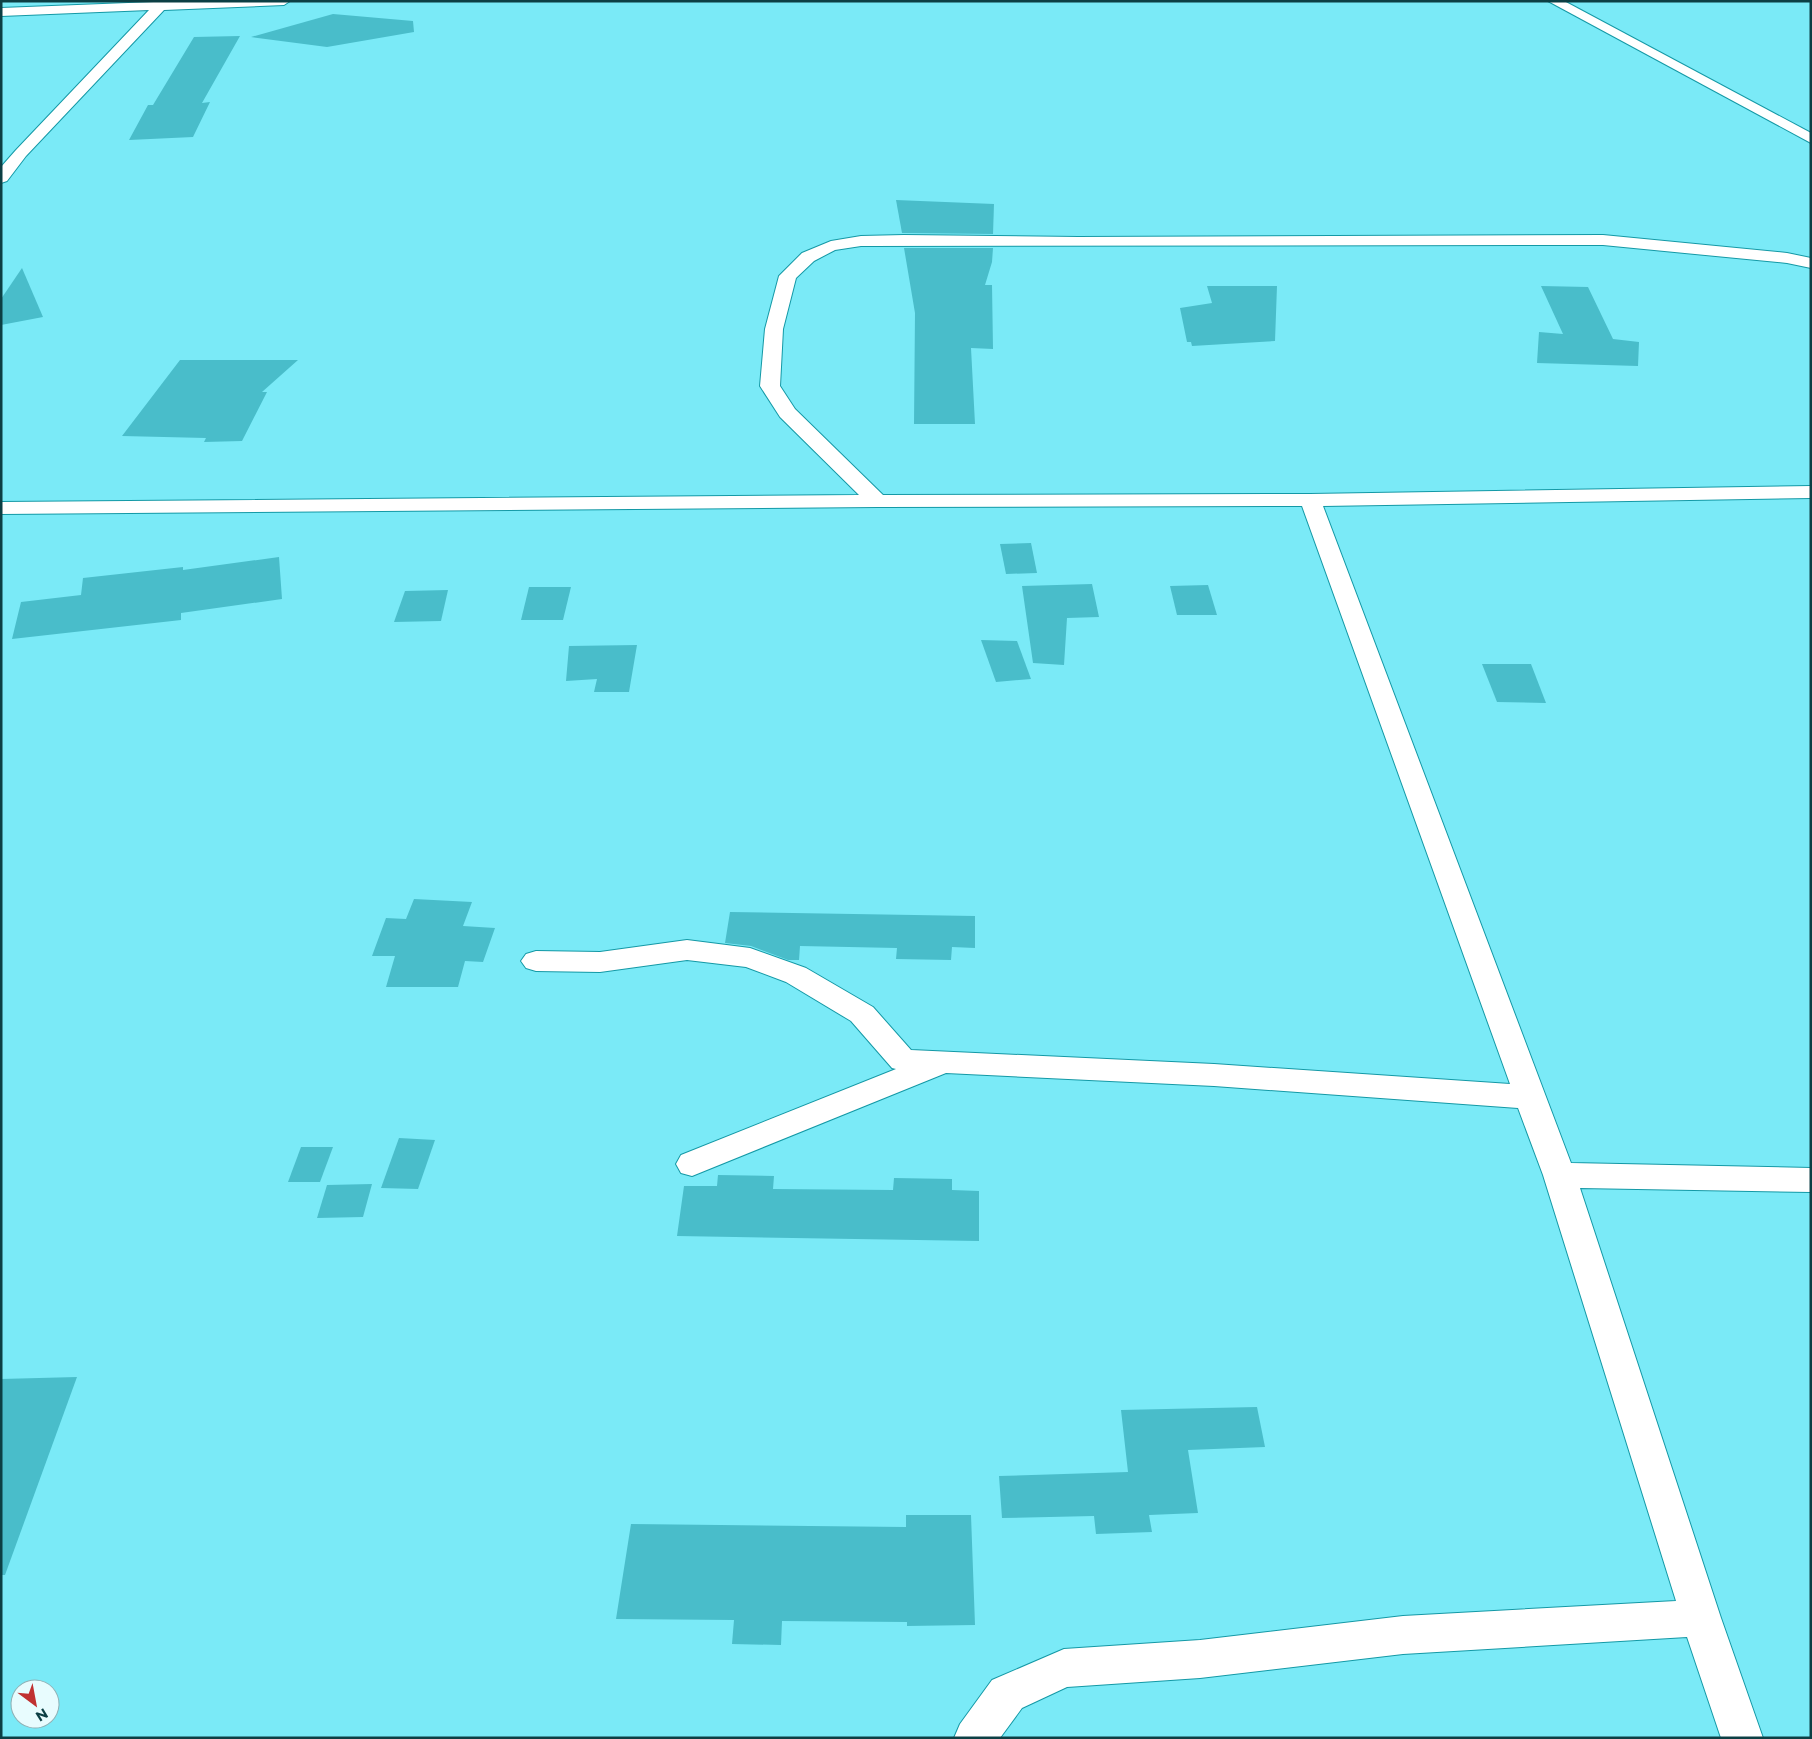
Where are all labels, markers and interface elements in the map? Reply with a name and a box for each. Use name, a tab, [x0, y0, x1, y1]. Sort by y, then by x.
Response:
north arrow	[10, 1679, 60, 1729]
text: N	[32, 1704, 51, 1726]

